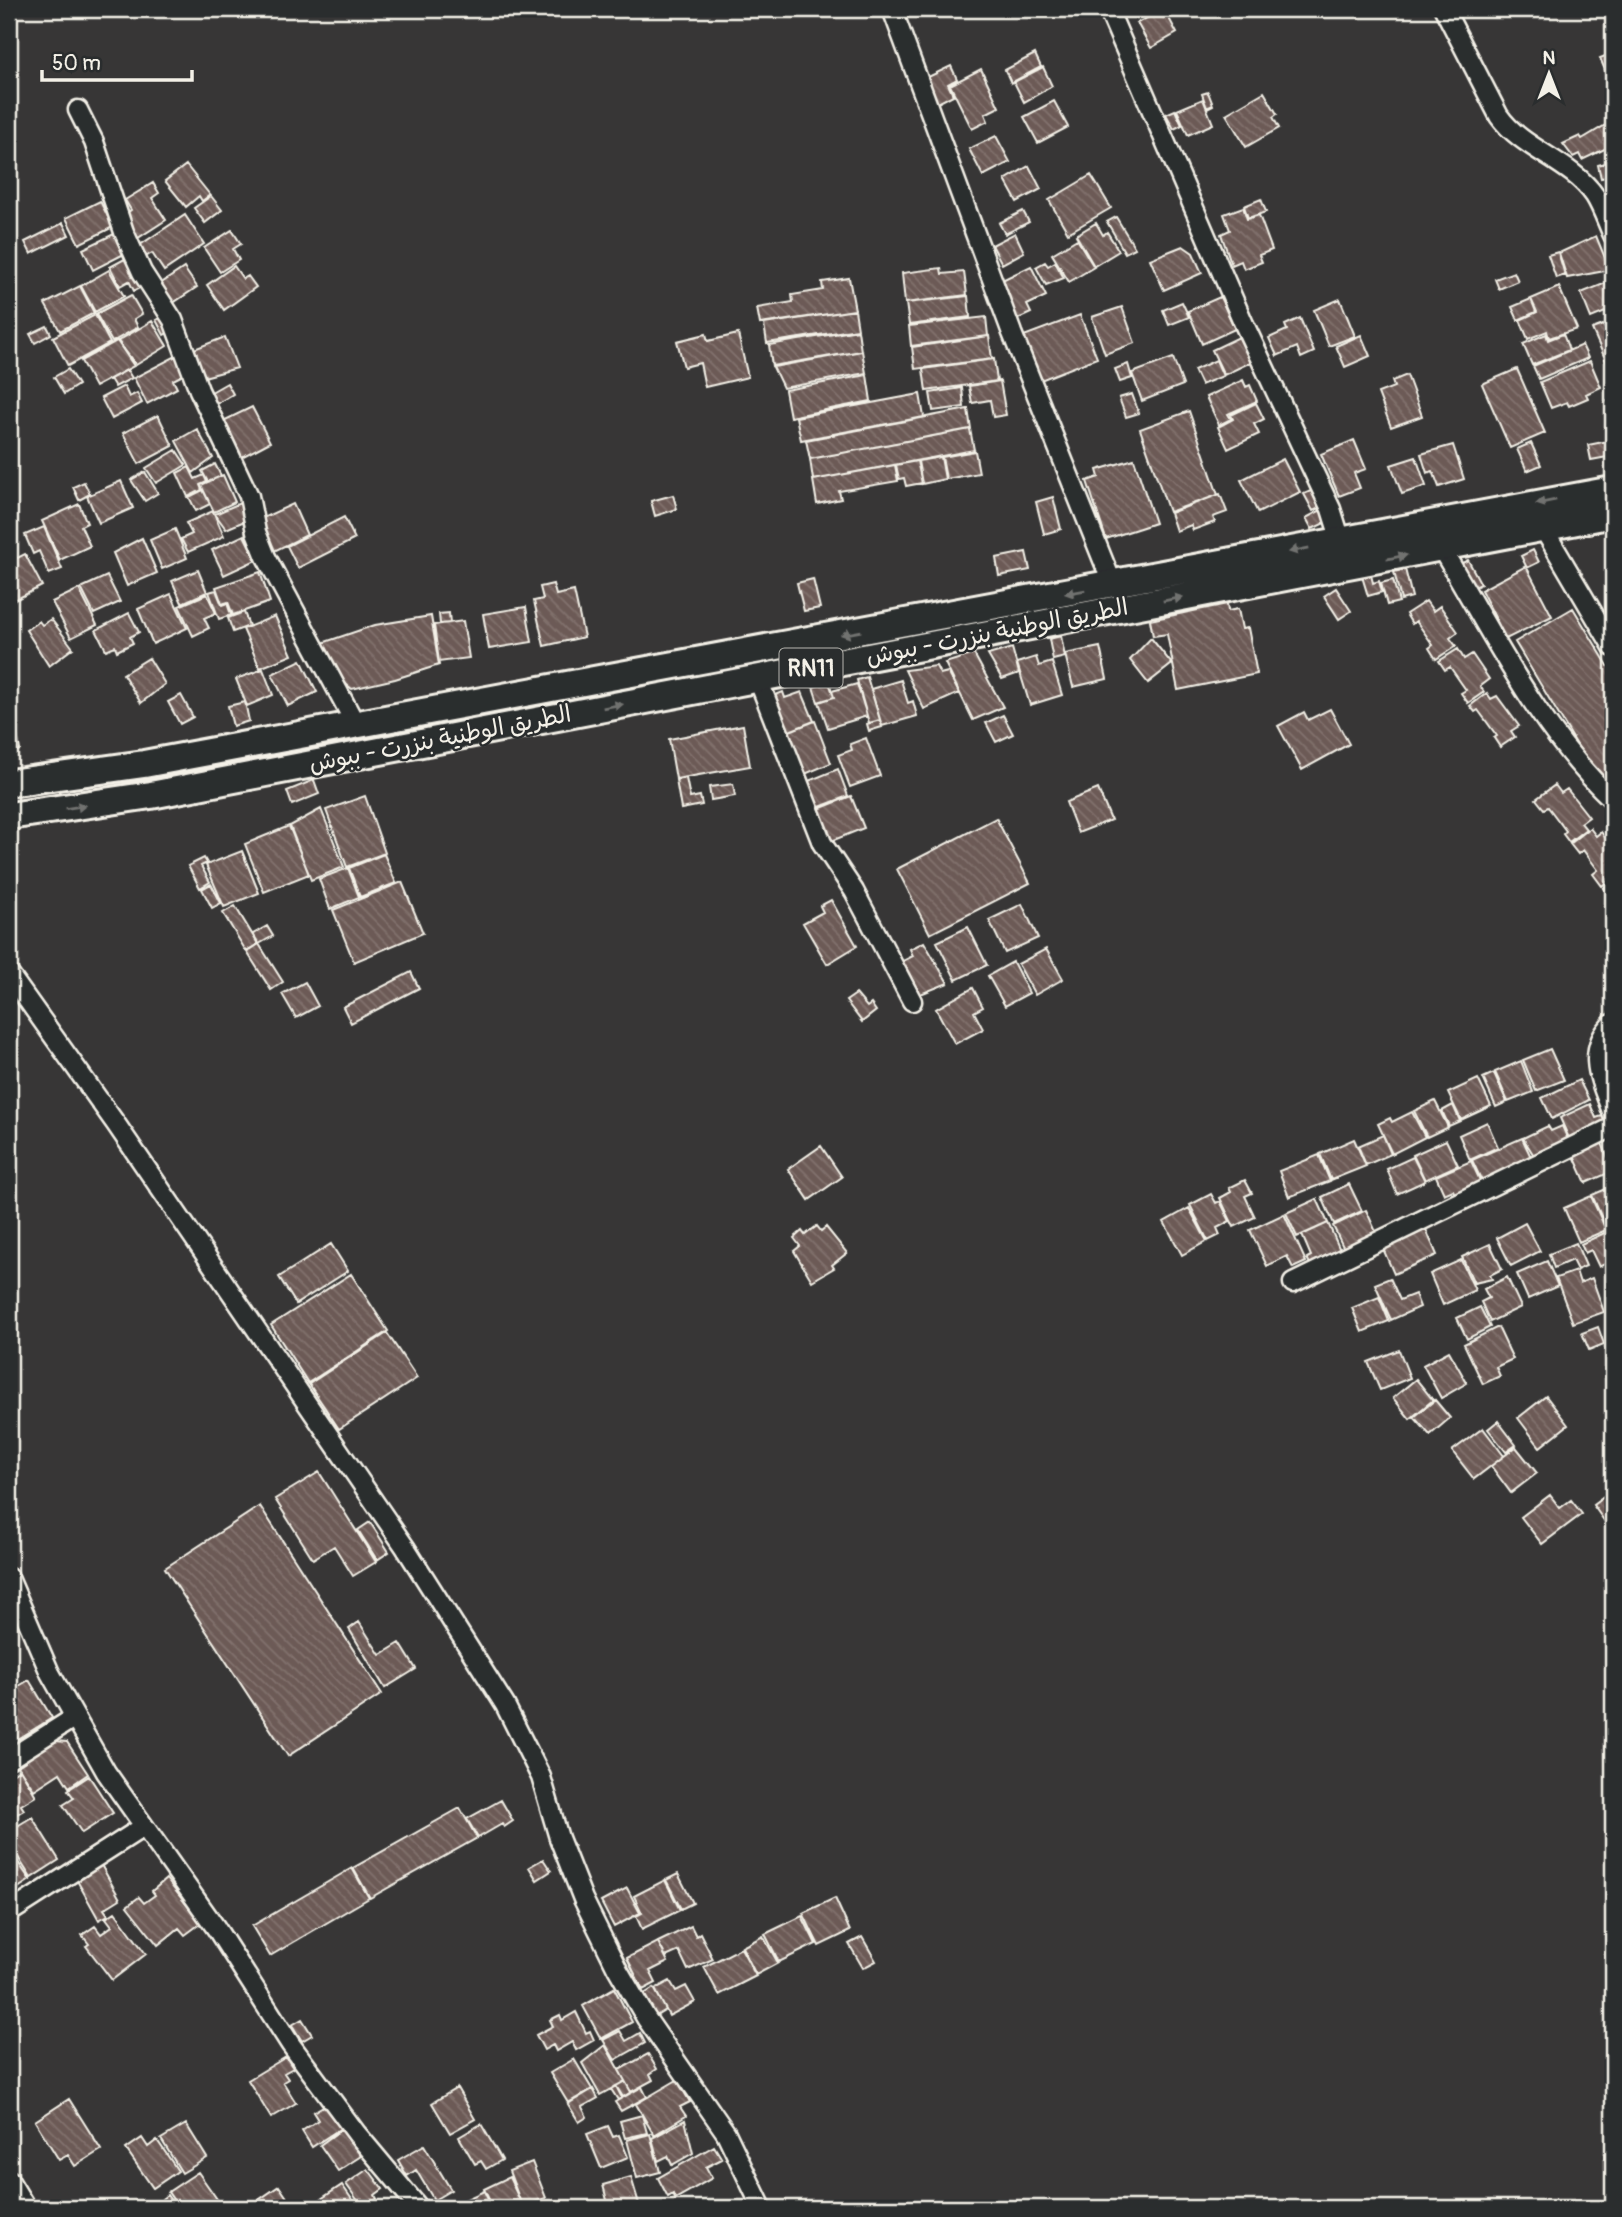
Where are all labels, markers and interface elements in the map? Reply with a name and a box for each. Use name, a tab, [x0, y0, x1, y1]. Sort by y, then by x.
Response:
scale bar	[42, 38, 192, 82]
north arrow	[1514, 38, 1584, 108]
text: N	[1543, 46, 1556, 70]
text: 50 m	[52, 50, 101, 77]
one-way arrow	[1535, 497, 1557, 508]
one-way arrow	[1288, 544, 1310, 555]
one-way arrow	[1386, 551, 1408, 562]
one-way arrow	[1064, 587, 1086, 598]
street label: الطريق الوطنية بنزرت - ببوش	[863, 592, 1131, 672]
one-way arrow	[1162, 593, 1184, 604]
one-way arrow	[840, 628, 862, 639]
road number: RN11	[780, 648, 842, 688]
street label: الطريق الوطنية بنزرت - ببوش	[306, 699, 574, 779]
one-way arrow	[602, 700, 624, 711]
one-way arrow	[65, 801, 87, 812]

